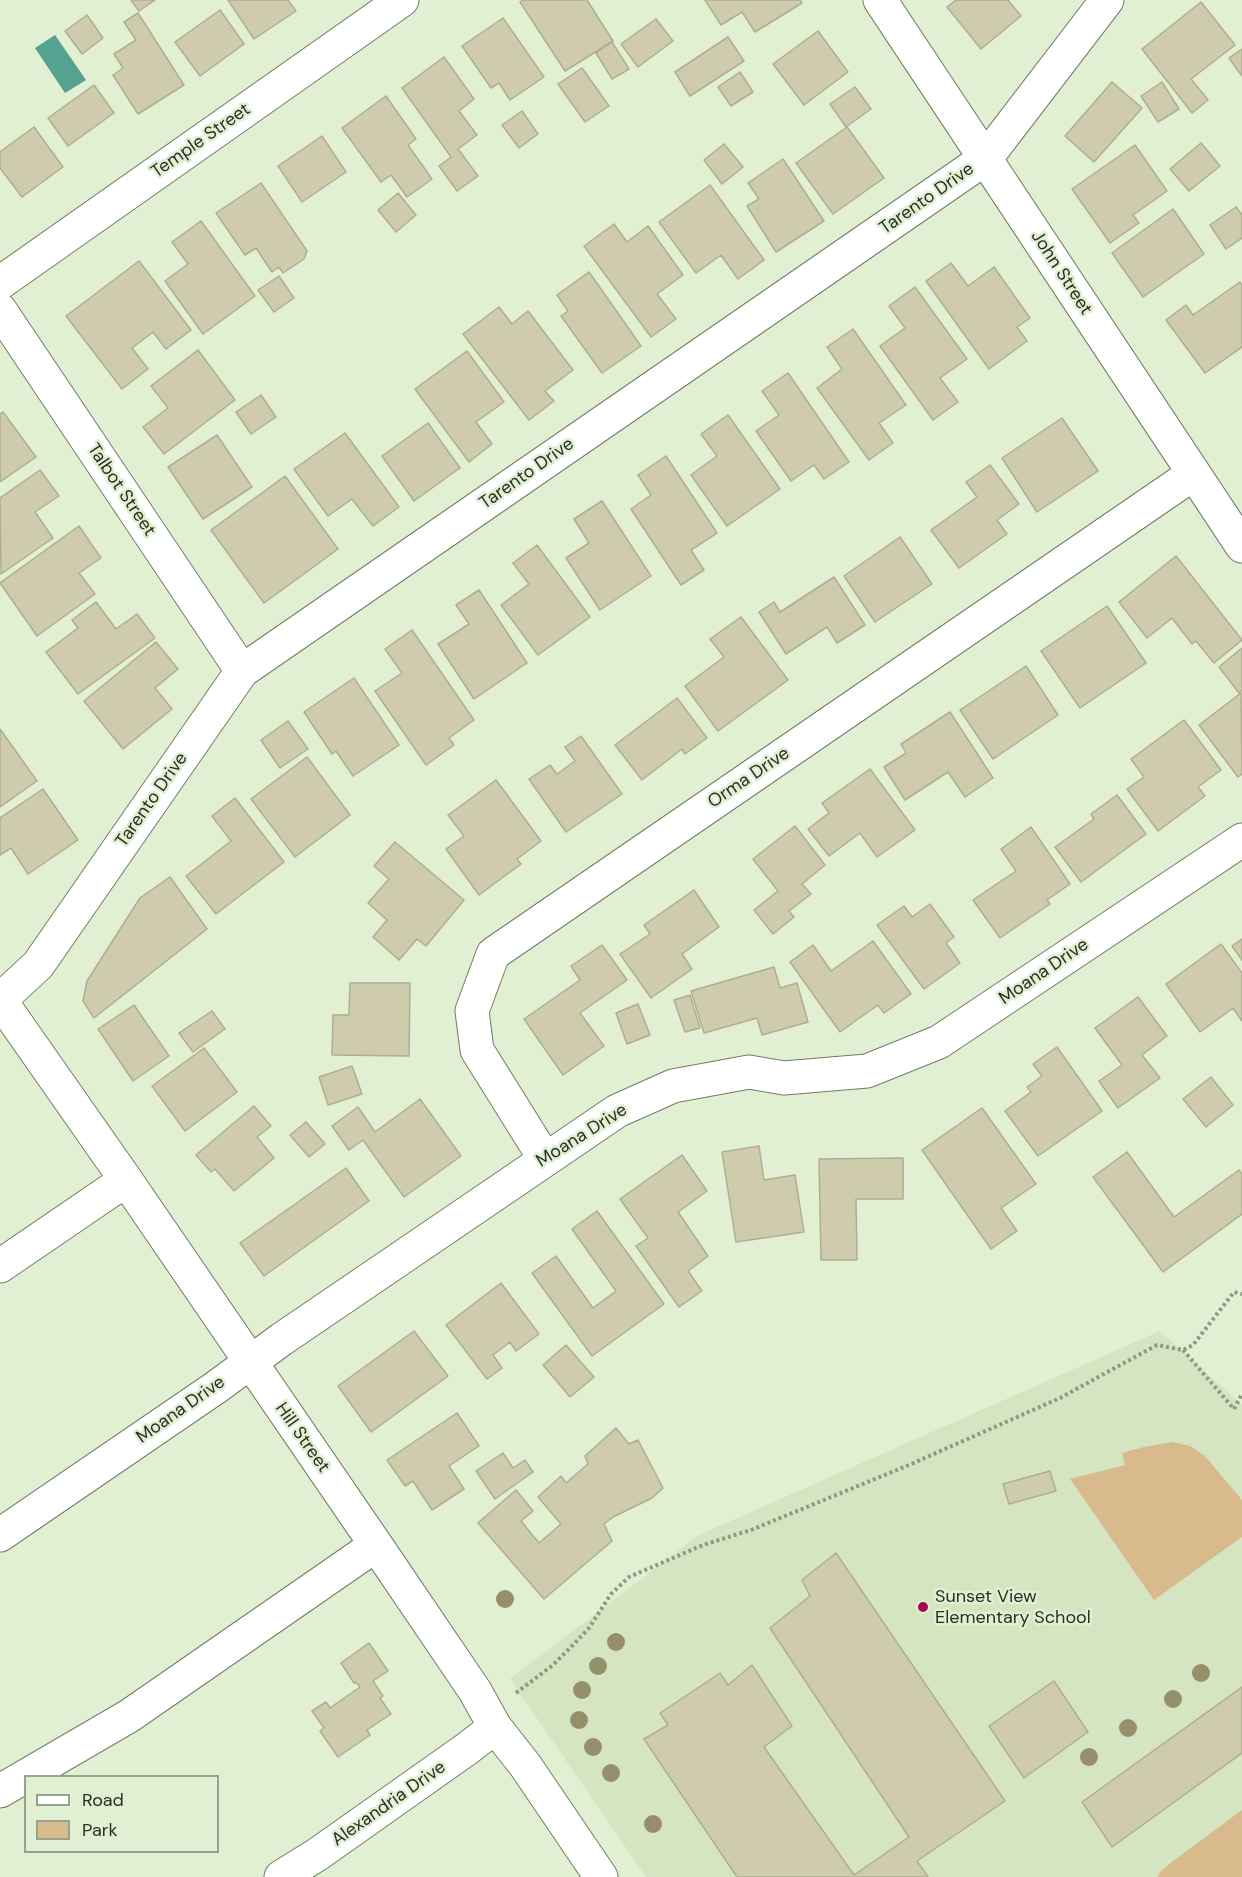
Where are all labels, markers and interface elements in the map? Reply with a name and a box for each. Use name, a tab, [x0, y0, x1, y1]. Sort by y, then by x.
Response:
street label: Temple Street	[147, 99, 255, 183]
street label: Tarento Drive	[876, 159, 978, 239]
street label: John Street	[1026, 227, 1096, 319]
street label: Tarento Drive	[476, 434, 578, 514]
street label: Talbot Street	[82, 440, 160, 540]
street label: Orma Drive	[704, 743, 794, 813]
street label: Tarento Drive	[112, 749, 192, 851]
street label: Moana Drive	[995, 934, 1093, 1010]
street label: Moana Drive	[533, 1100, 631, 1172]
street label: Moana Drive	[133, 1372, 229, 1448]
street label: Hill Street	[270, 1399, 334, 1477]
place label: Sunset View Elementary School	[935, 1586, 1091, 1628]
marker: Sunset View Elementary School	[916, 1600, 930, 1614]
street label: Alexandria Drive	[328, 1757, 450, 1851]
legend	[24, 1775, 219, 1853]
text: Road	[82, 1788, 124, 1812]
text: Park	[82, 1818, 118, 1842]

